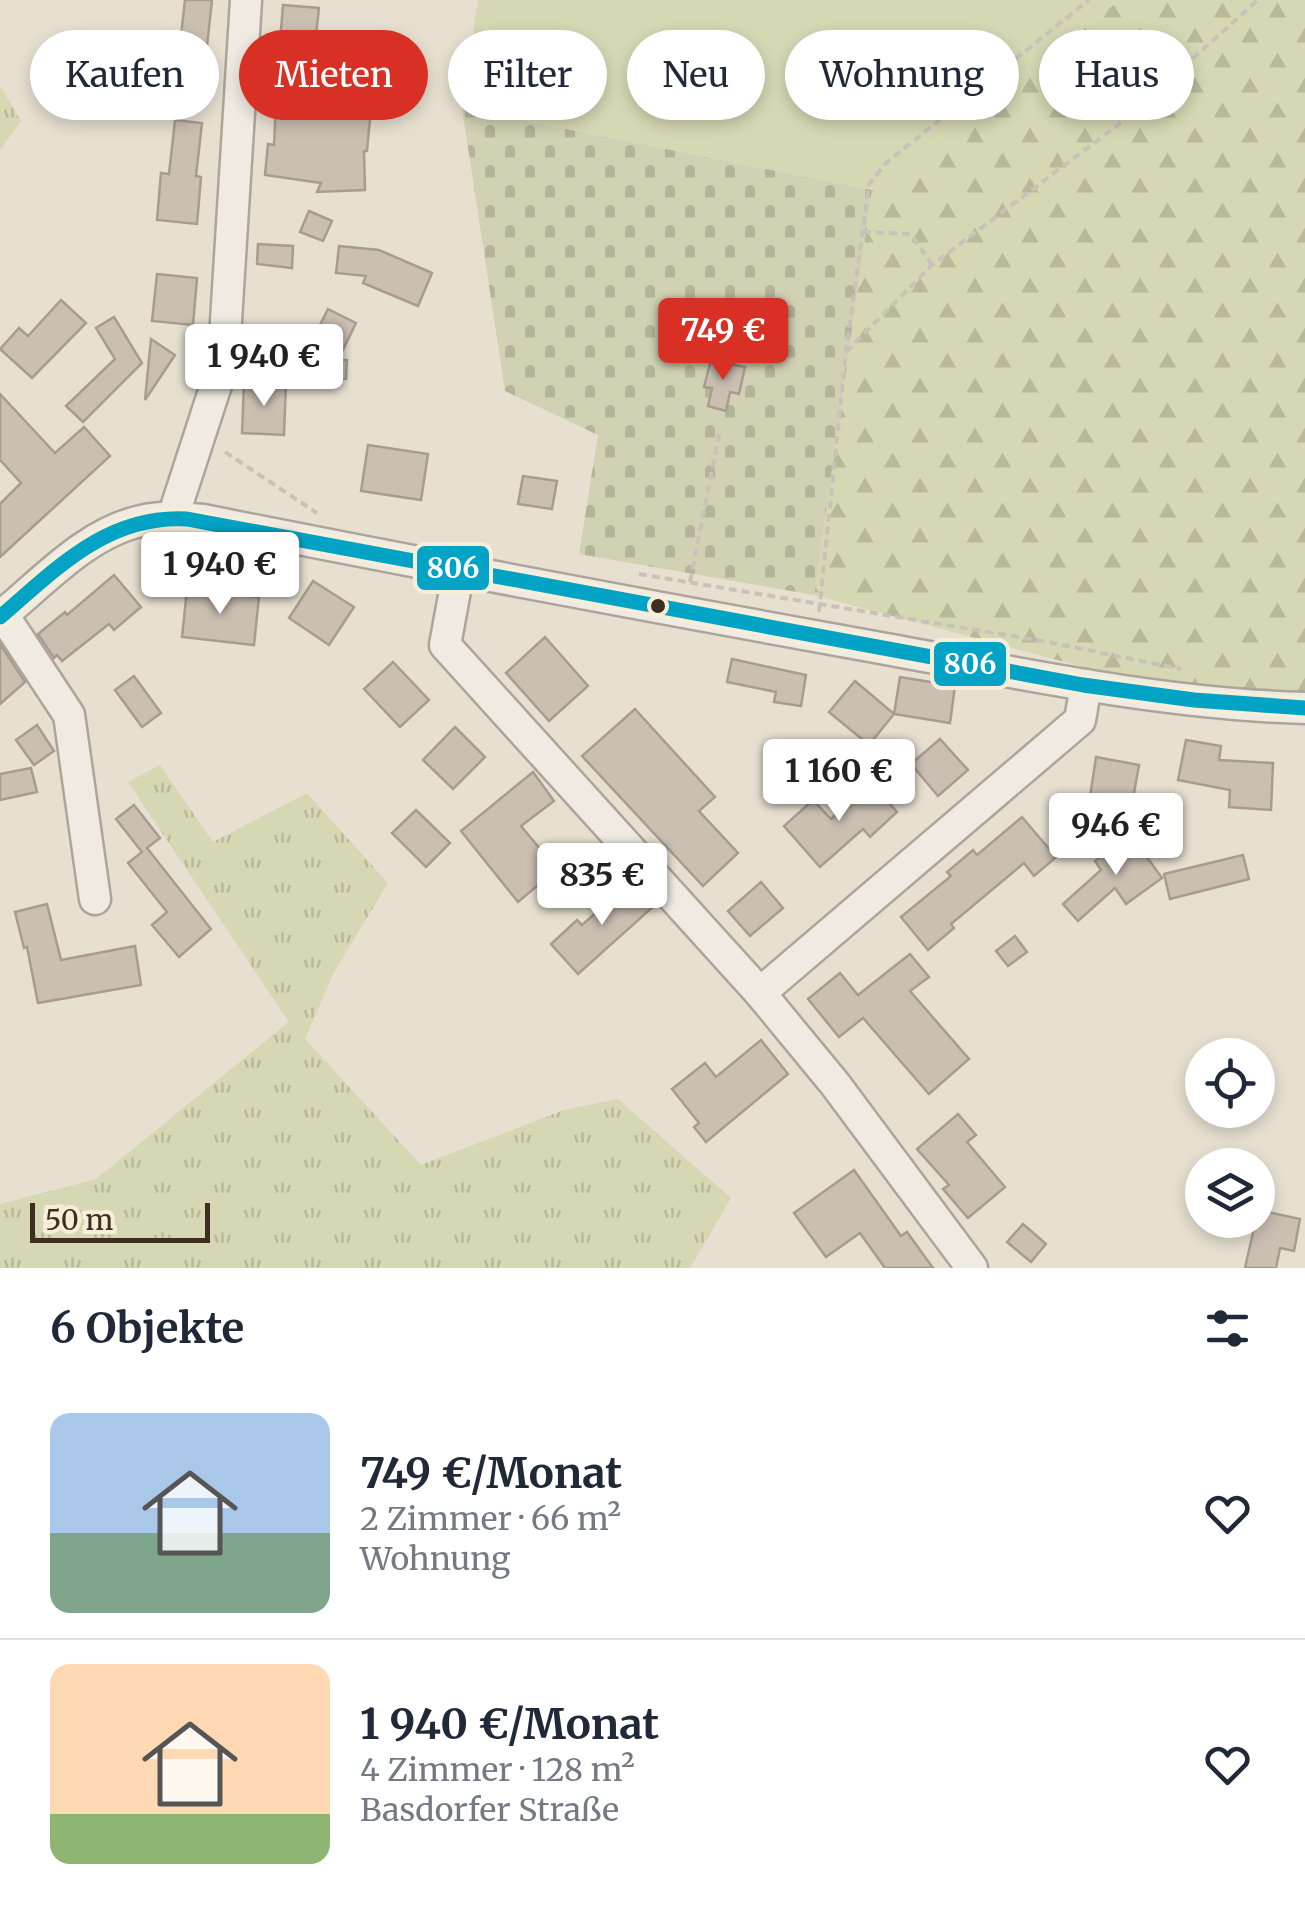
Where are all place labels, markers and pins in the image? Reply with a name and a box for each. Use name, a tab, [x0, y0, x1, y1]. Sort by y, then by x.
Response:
pin: 749 €	[653, 298, 793, 383]
pin: 1 940 €	[172, 324, 356, 409]
pin: 1 940 €	[128, 532, 312, 617]
unlabelled marker	[648, 596, 668, 616]
pin: 1 160 €	[747, 739, 931, 824]
pin: 946 €	[1046, 793, 1186, 878]
pin: 835 €	[532, 843, 672, 928]

